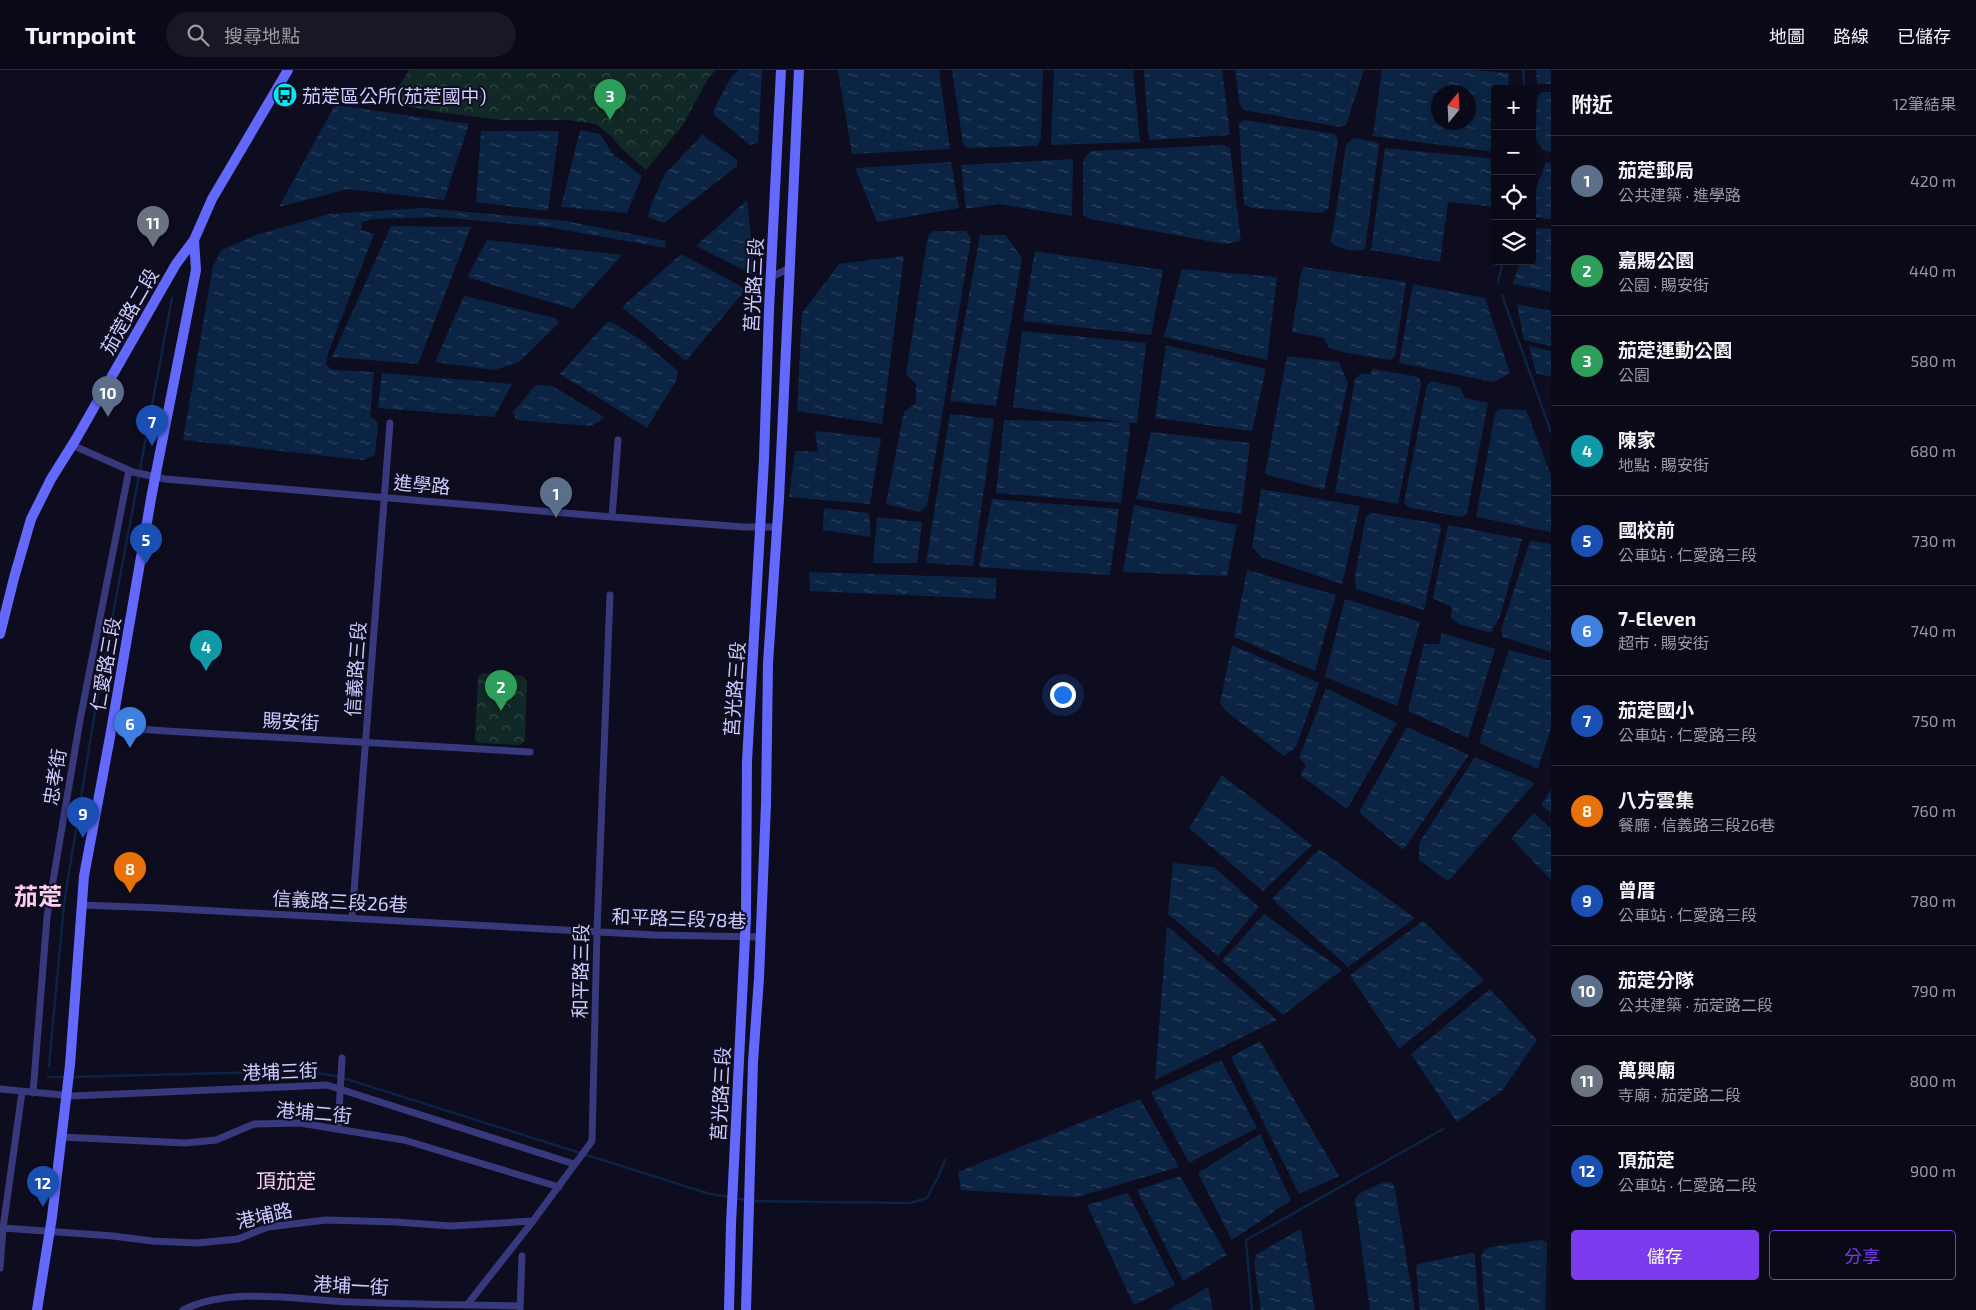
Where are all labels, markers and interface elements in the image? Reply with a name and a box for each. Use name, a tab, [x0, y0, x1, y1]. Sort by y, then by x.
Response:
search box	[166, 12, 516, 57]
text: Turnpoint	[25, 20, 136, 49]
icon: search	[184, 21, 212, 49]
text: 搜尋地點	[224, 24, 300, 47]
text: 地圖	[1769, 25, 1805, 47]
text: 路線	[1833, 25, 1869, 47]
text: 已儲存	[1897, 25, 1951, 47]
pin: 3	[594, 79, 626, 120]
bus stop icon: 茄萣區公所(茄萣國中)	[272, 82, 298, 108]
place label: 茄萣區公所(茄萣國中)	[302, 84, 487, 107]
north arrow	[1431, 85, 1476, 130]
map controls	[1491, 85, 1536, 265]
button: +	[1491, 85, 1536, 130]
text: 附近	[1571, 91, 1613, 116]
text: 12筆結果	[1893, 94, 1956, 113]
button: −	[1491, 130, 1536, 175]
text: 茄萣郵局	[1618, 158, 1694, 181]
text: 1	[1584, 171, 1590, 190]
text: 420 m	[1910, 171, 1956, 190]
button: locate	[1491, 175, 1536, 220]
text: 公共建築 · 進學路	[1618, 185, 1741, 204]
pin: 11	[137, 206, 169, 247]
button: layers	[1491, 220, 1536, 265]
street label: 莒光路三段	[739, 237, 767, 333]
text: 嘉賜公園	[1618, 248, 1694, 271]
text: 2	[1582, 261, 1592, 280]
text: 440 m	[1909, 261, 1956, 280]
street label: 茄萣路二段	[95, 264, 163, 358]
text: 公園 · 賜安街	[1618, 275, 1709, 294]
text: 茄萣運動公園	[1618, 338, 1732, 361]
text: 3	[1582, 351, 1592, 370]
text: 580 m	[1910, 351, 1956, 370]
text: 公園	[1618, 365, 1650, 384]
pin: 10	[92, 376, 124, 417]
pin: 7	[136, 405, 168, 446]
text: 陳家	[1618, 428, 1656, 451]
text: 4	[1582, 441, 1592, 460]
text: 680 m	[1910, 441, 1956, 460]
text: 地點 · 賜安街	[1618, 455, 1709, 474]
street label: 進學路	[393, 470, 451, 498]
pin: 1	[540, 477, 572, 518]
text: 國校前	[1618, 518, 1675, 541]
pin: 5	[130, 523, 162, 564]
text: 5	[1583, 531, 1591, 550]
text: 730 m	[1912, 531, 1956, 550]
text: 公車站 · 仁愛路三段	[1618, 545, 1757, 564]
text: 7-Eleven	[1618, 607, 1696, 630]
street label: 仁愛路三段	[85, 615, 125, 713]
street label: 信義路三段	[340, 621, 370, 717]
text: 6	[1582, 621, 1592, 640]
text: 740 m	[1911, 621, 1956, 640]
pin: 4	[190, 630, 222, 671]
text: 超市 · 賜安街	[1618, 633, 1709, 652]
street label: 莒光路三段	[719, 641, 749, 737]
pin: 2	[485, 670, 517, 711]
your location	[1050, 682, 1076, 708]
text: 茄萣國小	[1618, 698, 1694, 721]
pin: 6	[114, 707, 146, 748]
street label: 賜安街	[262, 708, 320, 734]
text: 7	[1583, 711, 1591, 730]
text: 750 m	[1912, 711, 1956, 730]
text: 公車站 · 仁愛路三段	[1618, 725, 1757, 744]
street label: 忠孝街	[38, 747, 70, 807]
text: 八方雲集	[1618, 788, 1694, 811]
pin: 9	[67, 797, 99, 838]
text: 8	[1582, 801, 1592, 820]
text: 760 m	[1911, 801, 1956, 820]
text: 餐廳 · 信義路三段26巷	[1618, 815, 1775, 834]
pin: 8	[114, 852, 146, 893]
text: 曾厝	[1618, 878, 1656, 901]
district label: 茄萣	[14, 881, 62, 910]
street label: 信義路三段26巷	[272, 886, 408, 916]
text: 9	[1582, 891, 1592, 910]
text: 780 m	[1911, 891, 1956, 910]
street label: 和平路三段78巷	[611, 904, 747, 932]
text: 公車站 · 仁愛路三段	[1618, 905, 1757, 924]
street label: 和平路三段	[568, 923, 592, 1019]
text: 茄萣分隊	[1618, 968, 1694, 991]
text: 10	[1578, 981, 1596, 1000]
text: 790 m	[1911, 981, 1956, 1000]
text: 公共建築 · 茄萣路二段	[1618, 995, 1773, 1014]
street label: 莒光路三段	[706, 1046, 734, 1142]
street label: 港埔三街	[242, 1058, 318, 1084]
text: 萬興廟	[1618, 1058, 1675, 1081]
text: 11	[1580, 1071, 1594, 1090]
text: 800 m	[1909, 1071, 1956, 1090]
text: 寺廟 · 茄萣路二段	[1618, 1085, 1741, 1104]
street label: 港埔二街	[275, 1097, 353, 1127]
text: 頂茄萣	[1618, 1148, 1675, 1171]
text: 12	[1579, 1161, 1595, 1180]
text: 900 m	[1910, 1161, 1956, 1180]
pin: 12	[27, 1166, 59, 1207]
district label: 頂茄萣	[256, 1168, 316, 1192]
text: 公車站 · 仁愛路二段	[1618, 1175, 1757, 1194]
street label: 港埔路	[234, 1197, 294, 1233]
button: 儲存	[1571, 1230, 1759, 1280]
button: 分享	[1769, 1230, 1956, 1280]
street label: 港埔一街	[312, 1272, 390, 1298]

